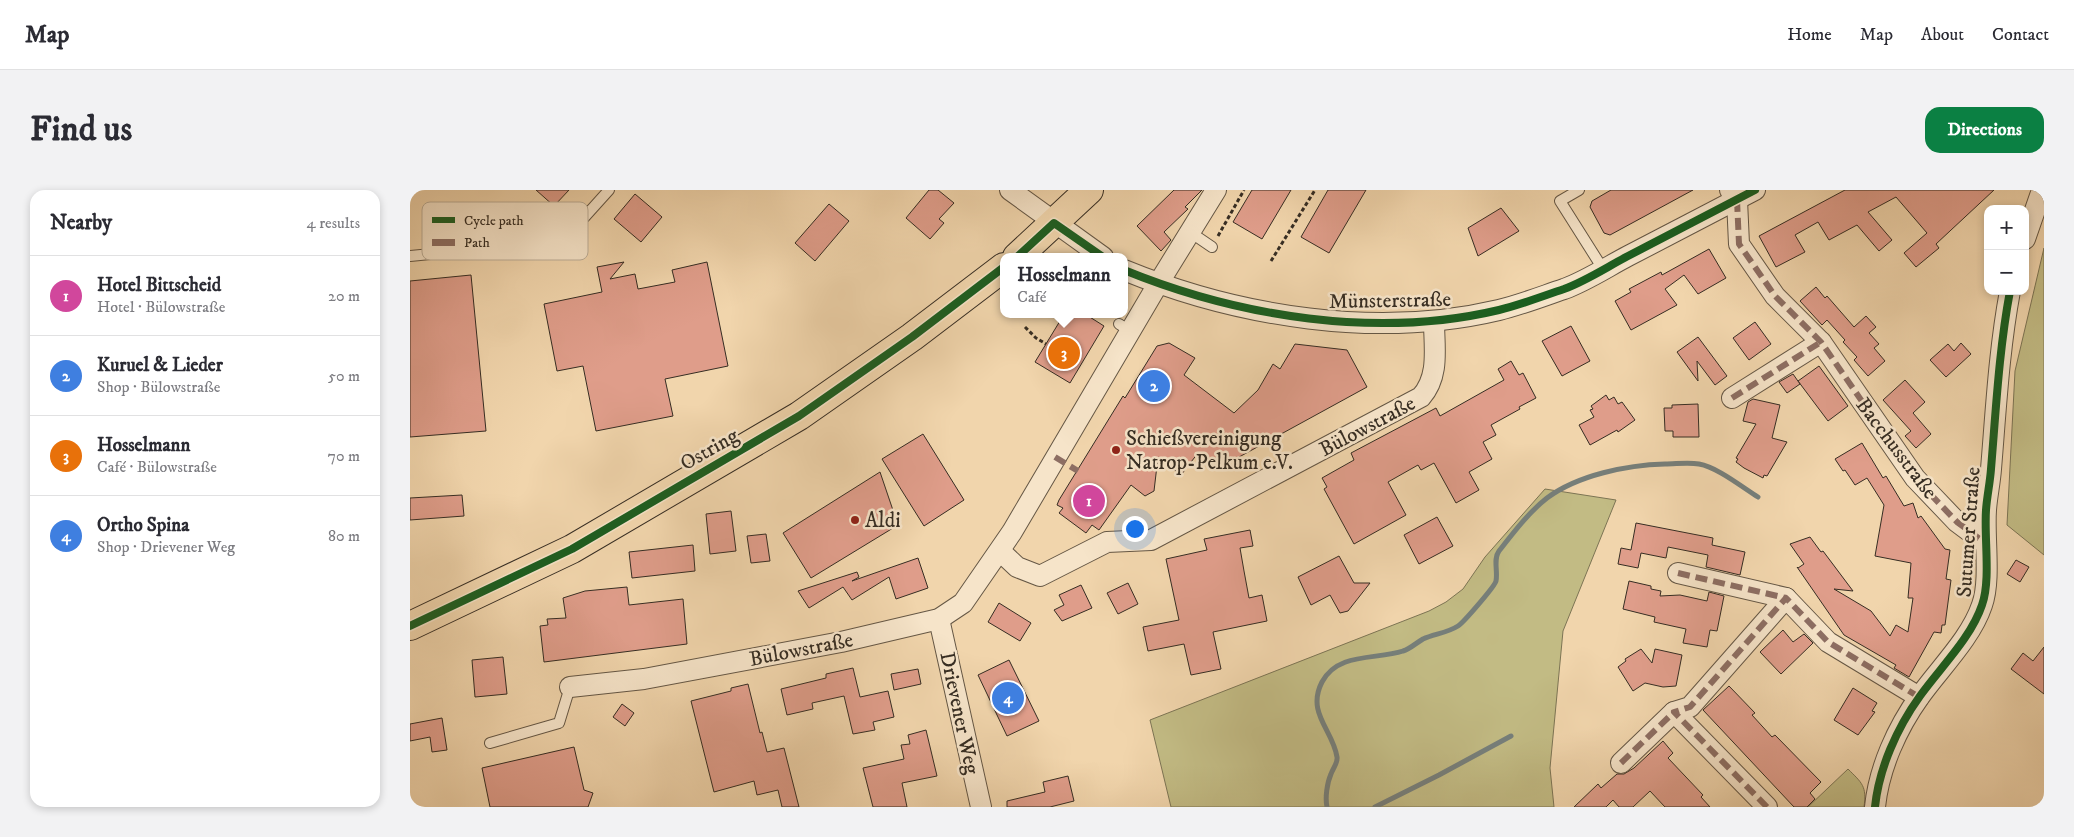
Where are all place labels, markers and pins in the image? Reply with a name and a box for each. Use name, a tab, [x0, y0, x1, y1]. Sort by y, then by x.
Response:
pin: 3	[1048, 334, 1080, 372]
pin: 2	[1138, 367, 1170, 405]
place label: Schießvereinigung Natrop-Pelkum e.V.	[1126, 426, 1293, 476]
marker: Schießvereinigung Natrop-Pelkum e.V.	[1110, 444, 1122, 456]
pin: 1	[1073, 482, 1105, 520]
place label: Aldi	[865, 508, 901, 534]
marker: Aldi	[849, 514, 861, 526]
pin: 4	[992, 679, 1024, 717]

